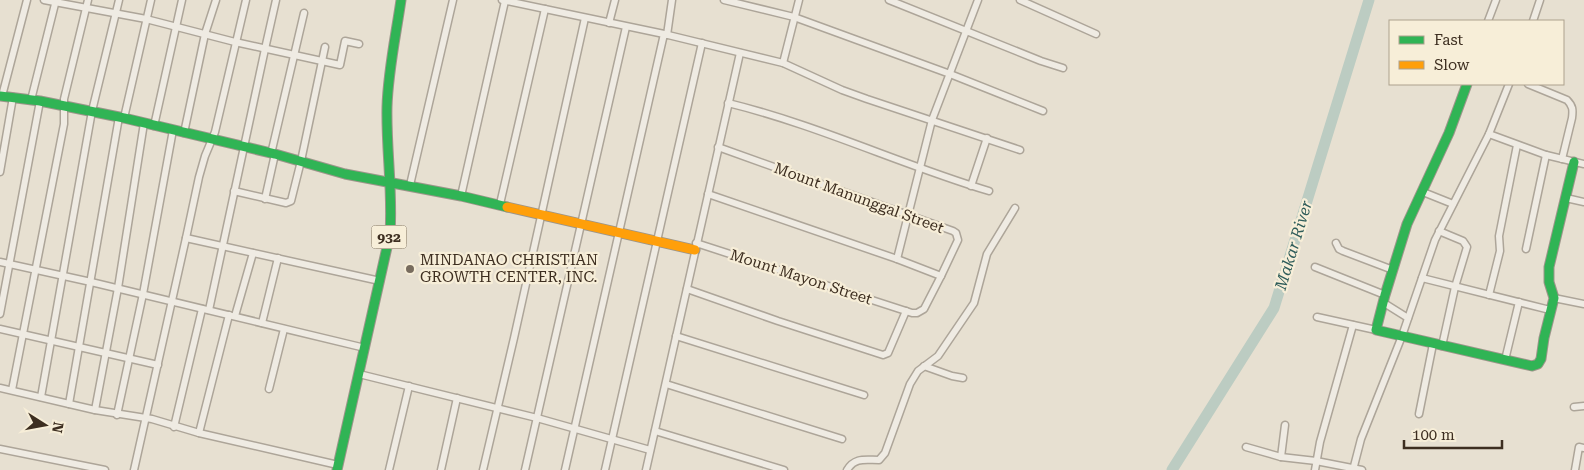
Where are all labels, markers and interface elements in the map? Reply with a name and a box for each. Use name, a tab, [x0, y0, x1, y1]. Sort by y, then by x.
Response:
legend	[1389, 20, 1564, 85]
text: Fast	[1434, 31, 1464, 49]
text: Slow	[1434, 56, 1470, 74]
street label: Mount Manunggal Street	[772, 159, 947, 237]
water label: Makar River	[1271, 198, 1316, 293]
road number: 932	[372, 226, 406, 248]
street label: Mount Mayon Street	[728, 246, 875, 309]
place label: MINDANAO CHRISTIAN GROWTH CENTER, INC.	[420, 251, 598, 286]
marker: MINDANAO CHRISTIAN GROWTH CENTER, INC.	[404, 263, 416, 275]
north arrow	[20, 400, 70, 450]
scale bar	[1404, 418, 1502, 450]
text: N	[49, 421, 67, 435]
text: 100 m	[1412, 426, 1455, 444]

